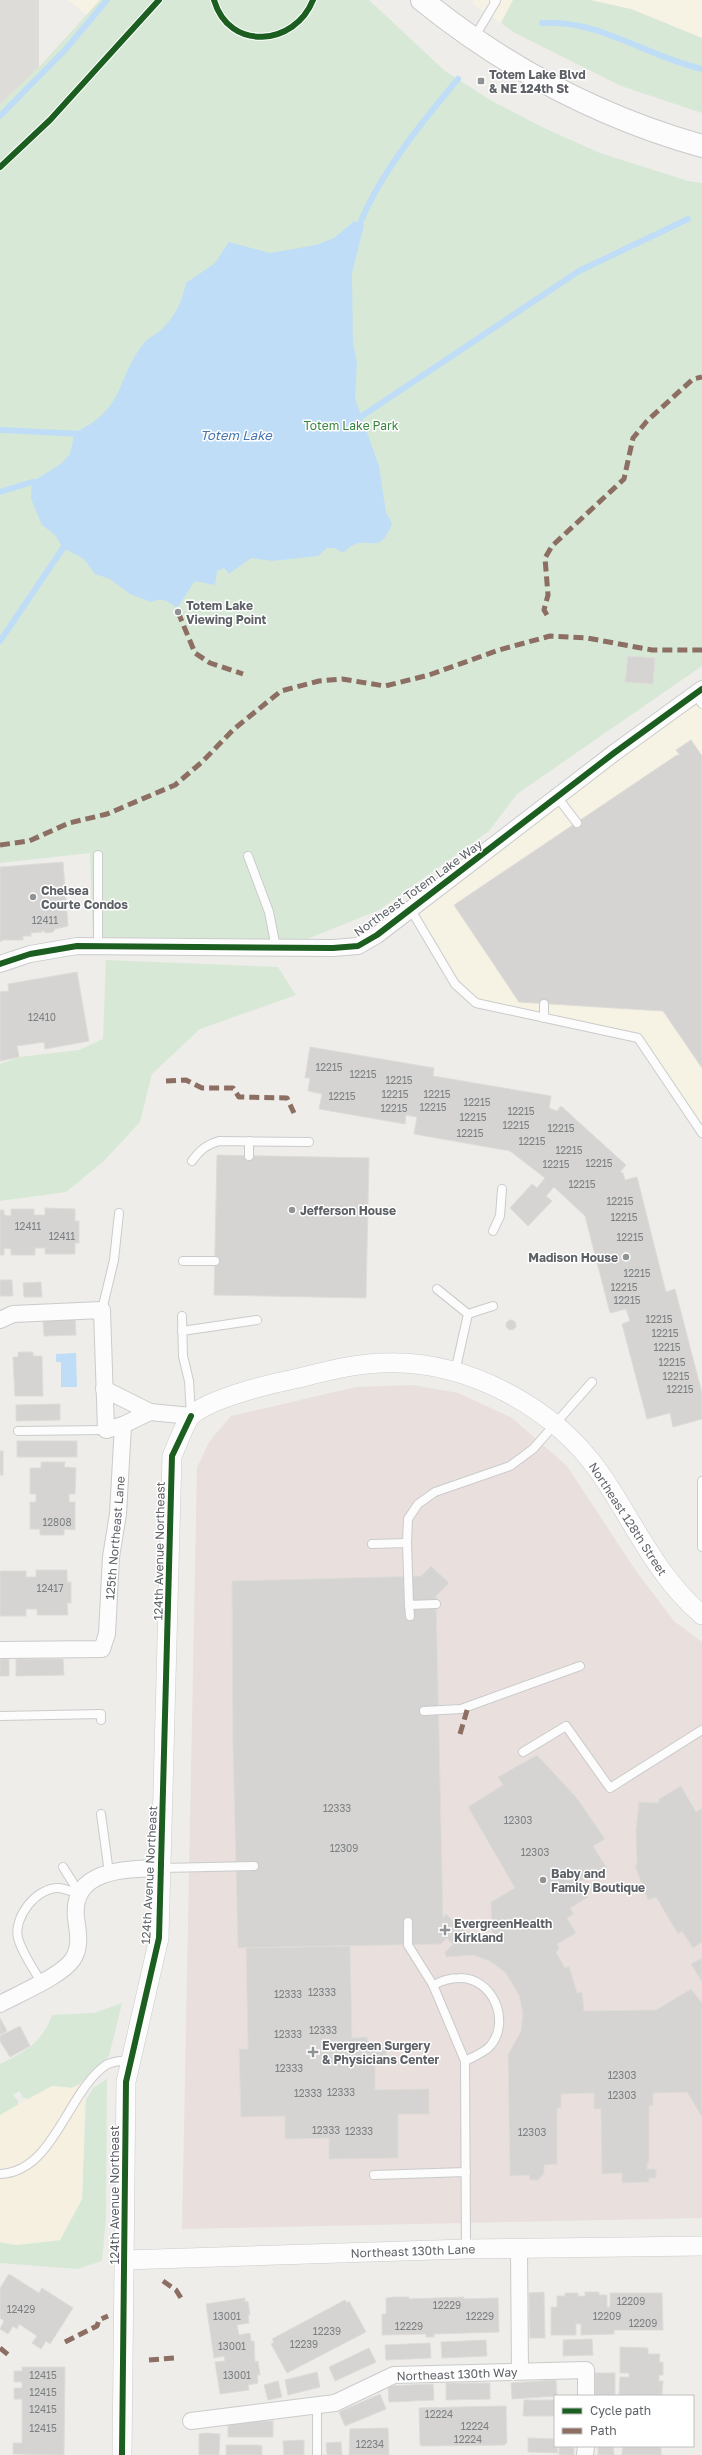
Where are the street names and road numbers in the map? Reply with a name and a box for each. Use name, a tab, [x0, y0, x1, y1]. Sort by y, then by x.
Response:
street label: Northeast Totem Lake Way	[351, 836, 485, 940]
street label: Northeast 128th Street	[586, 1460, 670, 1579]
street label: 125th Northeast Lane	[102, 1475, 128, 1601]
street label: 124th Avenue Northeast	[150, 1481, 168, 1621]
street label: 124th Avenue Northeast	[138, 1805, 160, 1945]
street label: 124th Avenue Northeast	[107, 2125, 122, 2264]
street label: Northeast 130th Lane	[350, 2241, 476, 2261]
street label: Northeast 130th Way	[396, 2364, 518, 2384]

